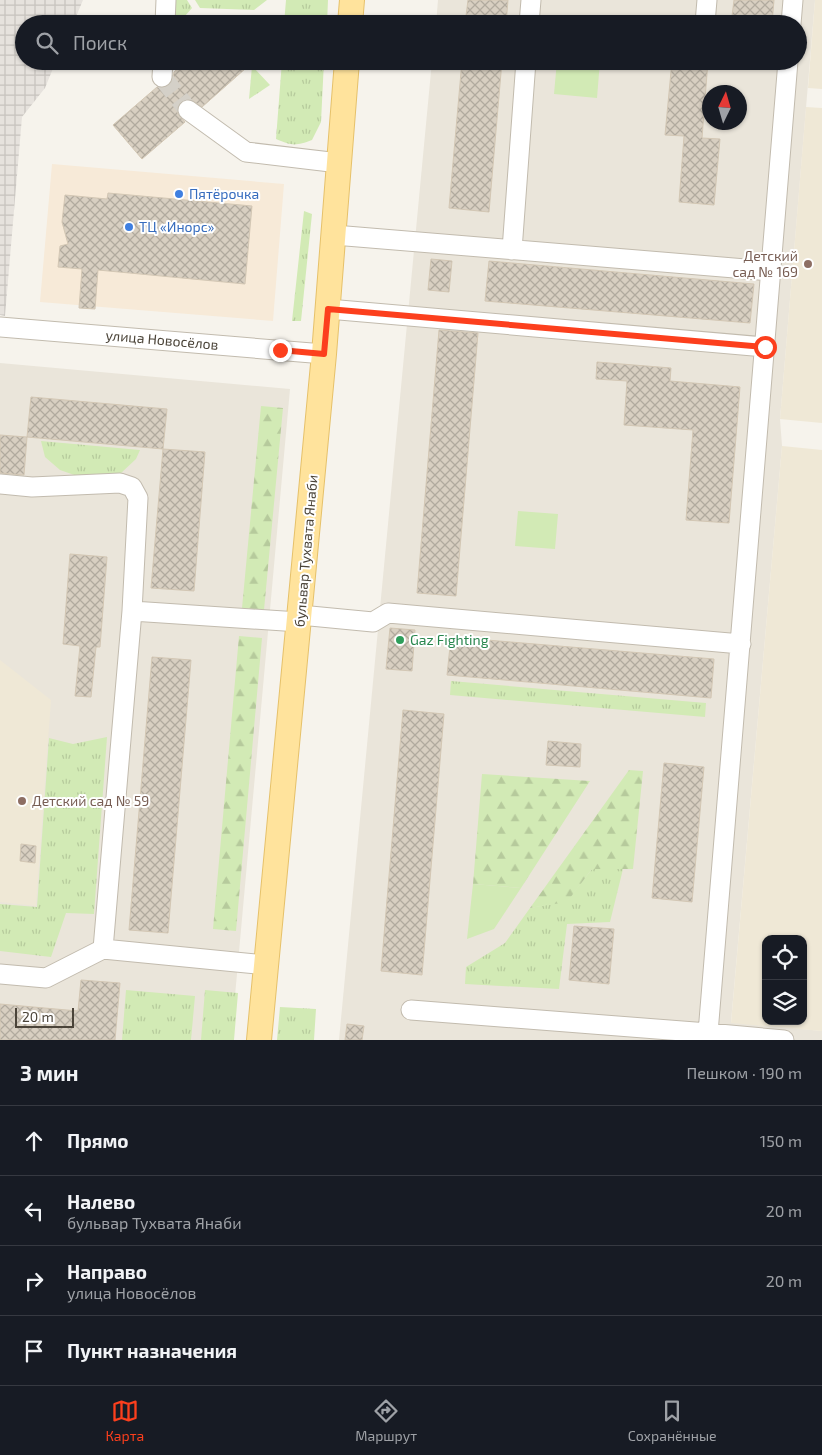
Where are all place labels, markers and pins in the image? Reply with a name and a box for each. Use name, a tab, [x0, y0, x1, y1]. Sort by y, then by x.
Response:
place label: Пятёрочка	[189, 185, 259, 202]
marker: Пятёрочка	[173, 188, 185, 200]
place label: ТЦ «Инорс»	[139, 218, 215, 235]
marker: ТЦ «Инорс»	[123, 221, 135, 233]
place label: Детский сад № 169	[732, 247, 798, 280]
marker: Детский сад № 169	[802, 258, 814, 270]
place label: Gaz Fighting	[410, 631, 489, 648]
marker: Gaz Fighting	[394, 634, 406, 646]
place label: Детский сад № 59	[32, 792, 149, 809]
marker: Детский сад № 59	[16, 795, 28, 807]

